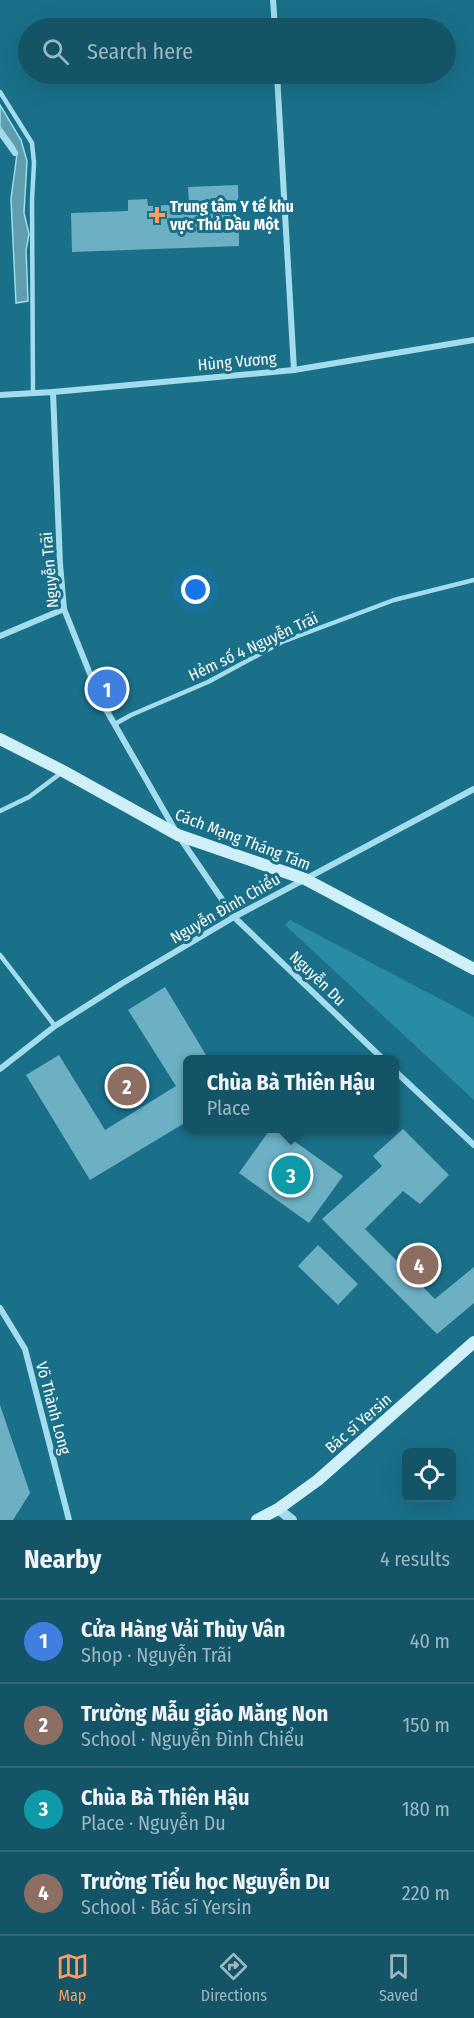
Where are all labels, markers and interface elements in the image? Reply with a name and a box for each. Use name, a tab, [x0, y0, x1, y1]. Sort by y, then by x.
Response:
search box	[18, 18, 456, 84]
icon: search	[39, 35, 72, 68]
text: Search here	[87, 38, 193, 65]
place label: Trung tâm Y tế khu vực Thủ Dầu Một	[169, 196, 294, 234]
marker: Trung tâm Y tế khu vực Thủ Dầu Một	[148, 206, 166, 224]
street label: Hùng Vương	[197, 349, 278, 374]
street label: Nguyễn Trãi	[37, 531, 62, 609]
your location	[181, 575, 210, 604]
street label: Hẻm số 4 Nguyễn Trãi	[185, 607, 321, 685]
pin: 1	[88, 666, 126, 712]
street label: Cách Mạng Tháng Tám	[172, 805, 313, 874]
street label: Nguyễn Đình Chiểu	[167, 868, 283, 948]
street label: Nguyễn Du	[286, 947, 350, 1010]
popup	[183, 1055, 399, 1133]
pin: 2	[108, 1064, 146, 1108]
text: Chùa Bà Thiên Hậu	[207, 1069, 375, 1096]
text: Place	[207, 1096, 250, 1120]
pin: 3	[272, 1152, 310, 1198]
pin: 4	[400, 1242, 438, 1288]
street label: Võ Thành Long	[32, 1360, 75, 1457]
street label: Bác sĩ Yersin	[321, 1389, 395, 1457]
map controls	[402, 1448, 456, 1502]
button: locate	[402, 1448, 456, 1502]
text: Nearby	[24, 1544, 101, 1575]
text: 4 results	[380, 1547, 450, 1571]
text: Cửa Hàng Vải Thùy Vân	[81, 1616, 285, 1643]
text: 1	[39, 1629, 48, 1653]
text: 40 m	[410, 1629, 450, 1653]
text: Shop · Nguyễn Trãi	[81, 1643, 232, 1667]
text: Trường Mẫu giáo Măng Non	[81, 1700, 328, 1727]
text: 2	[39, 1713, 48, 1737]
text: 150 m	[403, 1713, 450, 1737]
text: School · Nguyễn Đình Chiểu	[81, 1727, 304, 1751]
text: Chùa Bà Thiên Hậu	[81, 1784, 249, 1811]
text: 3	[39, 1797, 48, 1821]
text: 180 m	[402, 1797, 450, 1821]
text: Place · Nguyễn Du	[81, 1811, 226, 1835]
text: Trường Tiểu học Nguyễn Du	[81, 1868, 330, 1895]
text: 4	[38, 1881, 49, 1905]
text: 220 m	[402, 1881, 450, 1905]
text: School · Bác sĩ Yersin	[81, 1895, 252, 1919]
tab: Map	[56, 1950, 89, 2005]
tab: Directions	[201, 1950, 267, 2005]
tab: Saved	[379, 1950, 418, 2005]

